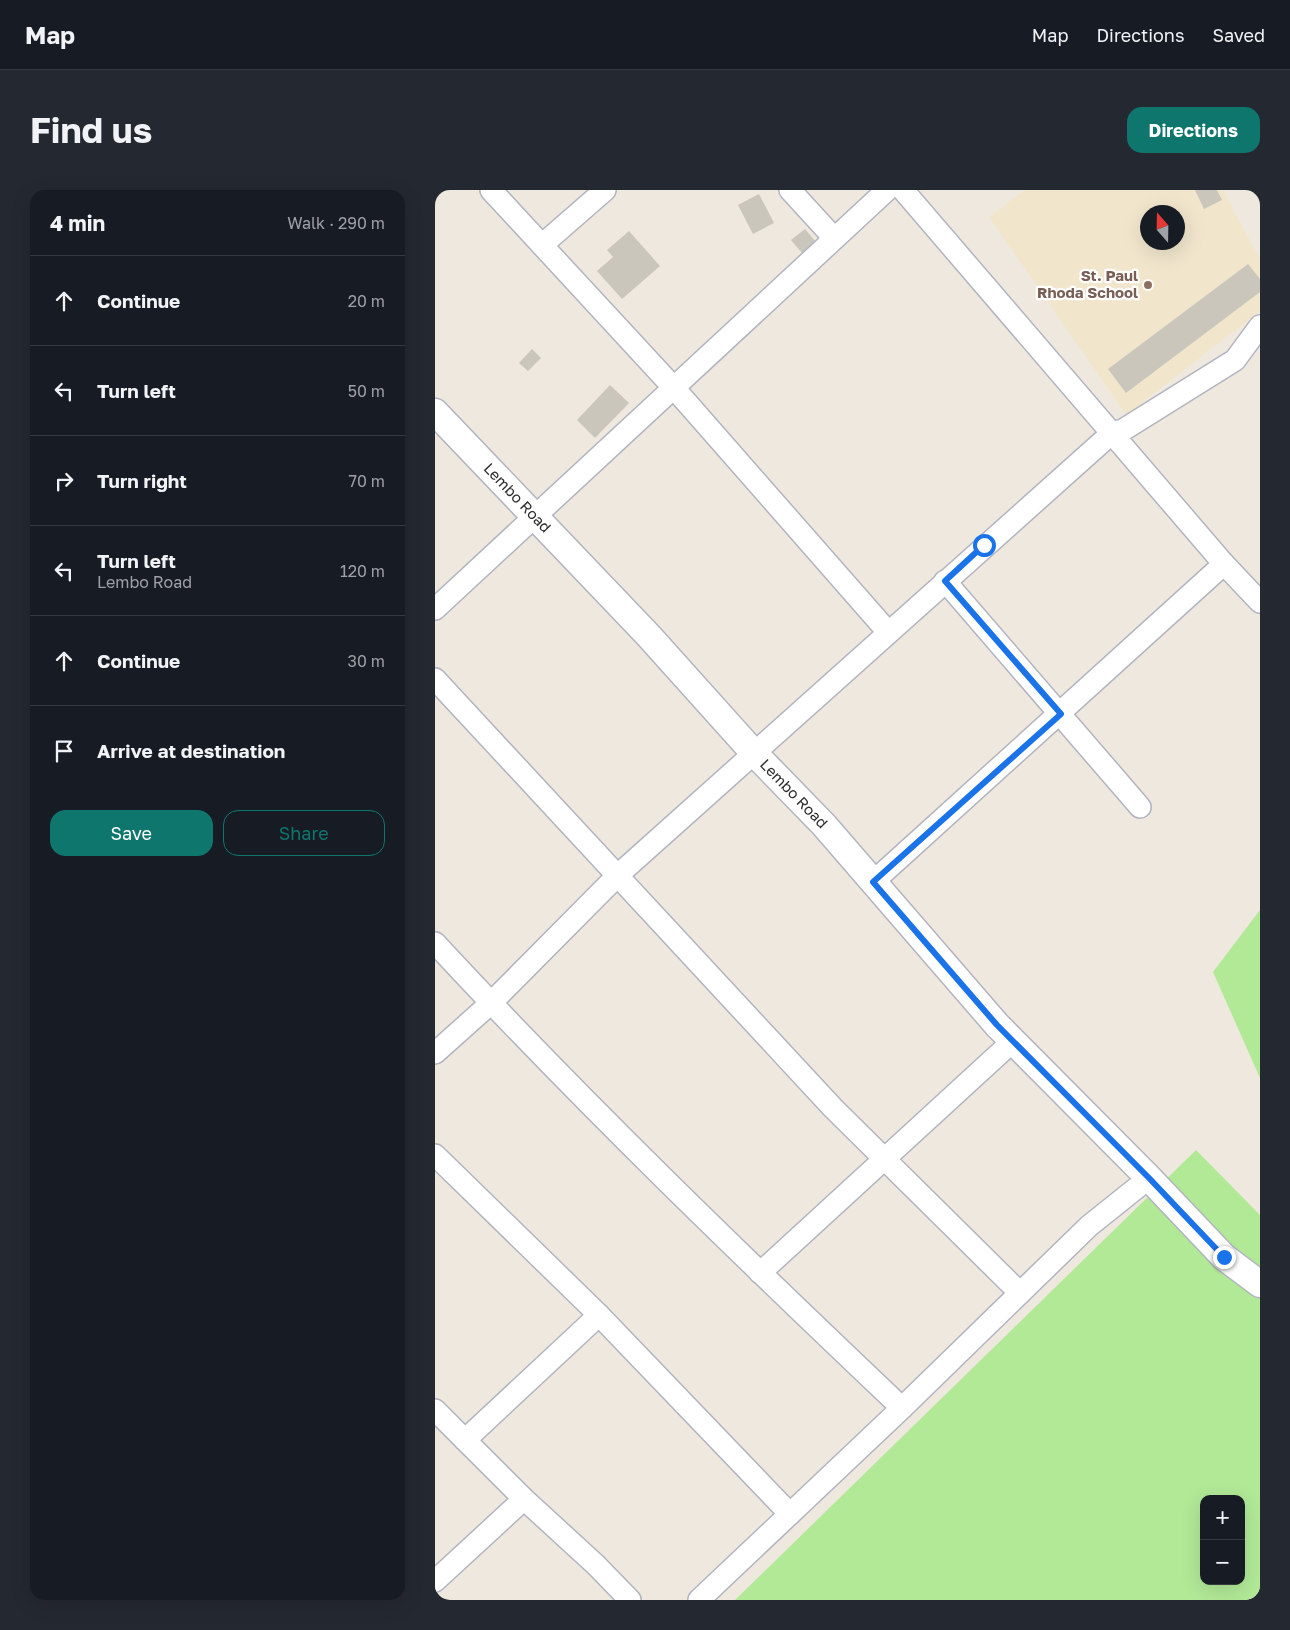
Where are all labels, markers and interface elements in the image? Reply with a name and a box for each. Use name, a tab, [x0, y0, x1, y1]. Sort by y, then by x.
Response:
text: Map	[25, 20, 75, 49]
text: Map	[1032, 24, 1068, 46]
text: Directions	[1096, 24, 1184, 46]
text: Saved	[1212, 24, 1265, 46]
button: Directions	[1127, 107, 1260, 153]
text: Find us	[30, 109, 152, 151]
north arrow	[1140, 205, 1185, 250]
text: 4 min	[50, 210, 105, 236]
text: Walk · 290 m	[287, 213, 385, 233]
place label: St. Paul Rhoda School	[1037, 266, 1138, 301]
marker: St. Paul Rhoda School	[1142, 279, 1154, 291]
icon: ahead	[50, 287, 78, 315]
text: Continue	[97, 289, 180, 312]
text: 20 m	[348, 291, 385, 311]
icon: left	[50, 377, 78, 405]
text: Turn left	[97, 379, 176, 402]
text: 50 m	[348, 381, 385, 401]
street label: Lembo Road	[481, 459, 555, 536]
icon: right	[50, 467, 78, 495]
text: Turn right	[97, 469, 187, 492]
text: 70 m	[348, 471, 385, 491]
route start	[973, 534, 996, 557]
text: Turn left	[97, 549, 176, 572]
icon: left	[50, 557, 78, 585]
text: 120 m	[340, 561, 385, 581]
text: Lembo Road	[97, 572, 192, 592]
icon: ahead	[50, 647, 78, 675]
text: Continue	[97, 649, 180, 672]
text: 30 m	[348, 651, 385, 671]
icon: arrive	[50, 737, 78, 765]
text: Arrive at destination	[97, 739, 285, 762]
street label: Lembo Road	[757, 755, 832, 831]
button: Save	[50, 810, 213, 856]
button: Share	[223, 810, 385, 856]
route end	[1213, 1246, 1236, 1269]
map controls	[1200, 1495, 1245, 1585]
button: +	[1200, 1495, 1245, 1540]
button: −	[1200, 1540, 1245, 1585]

